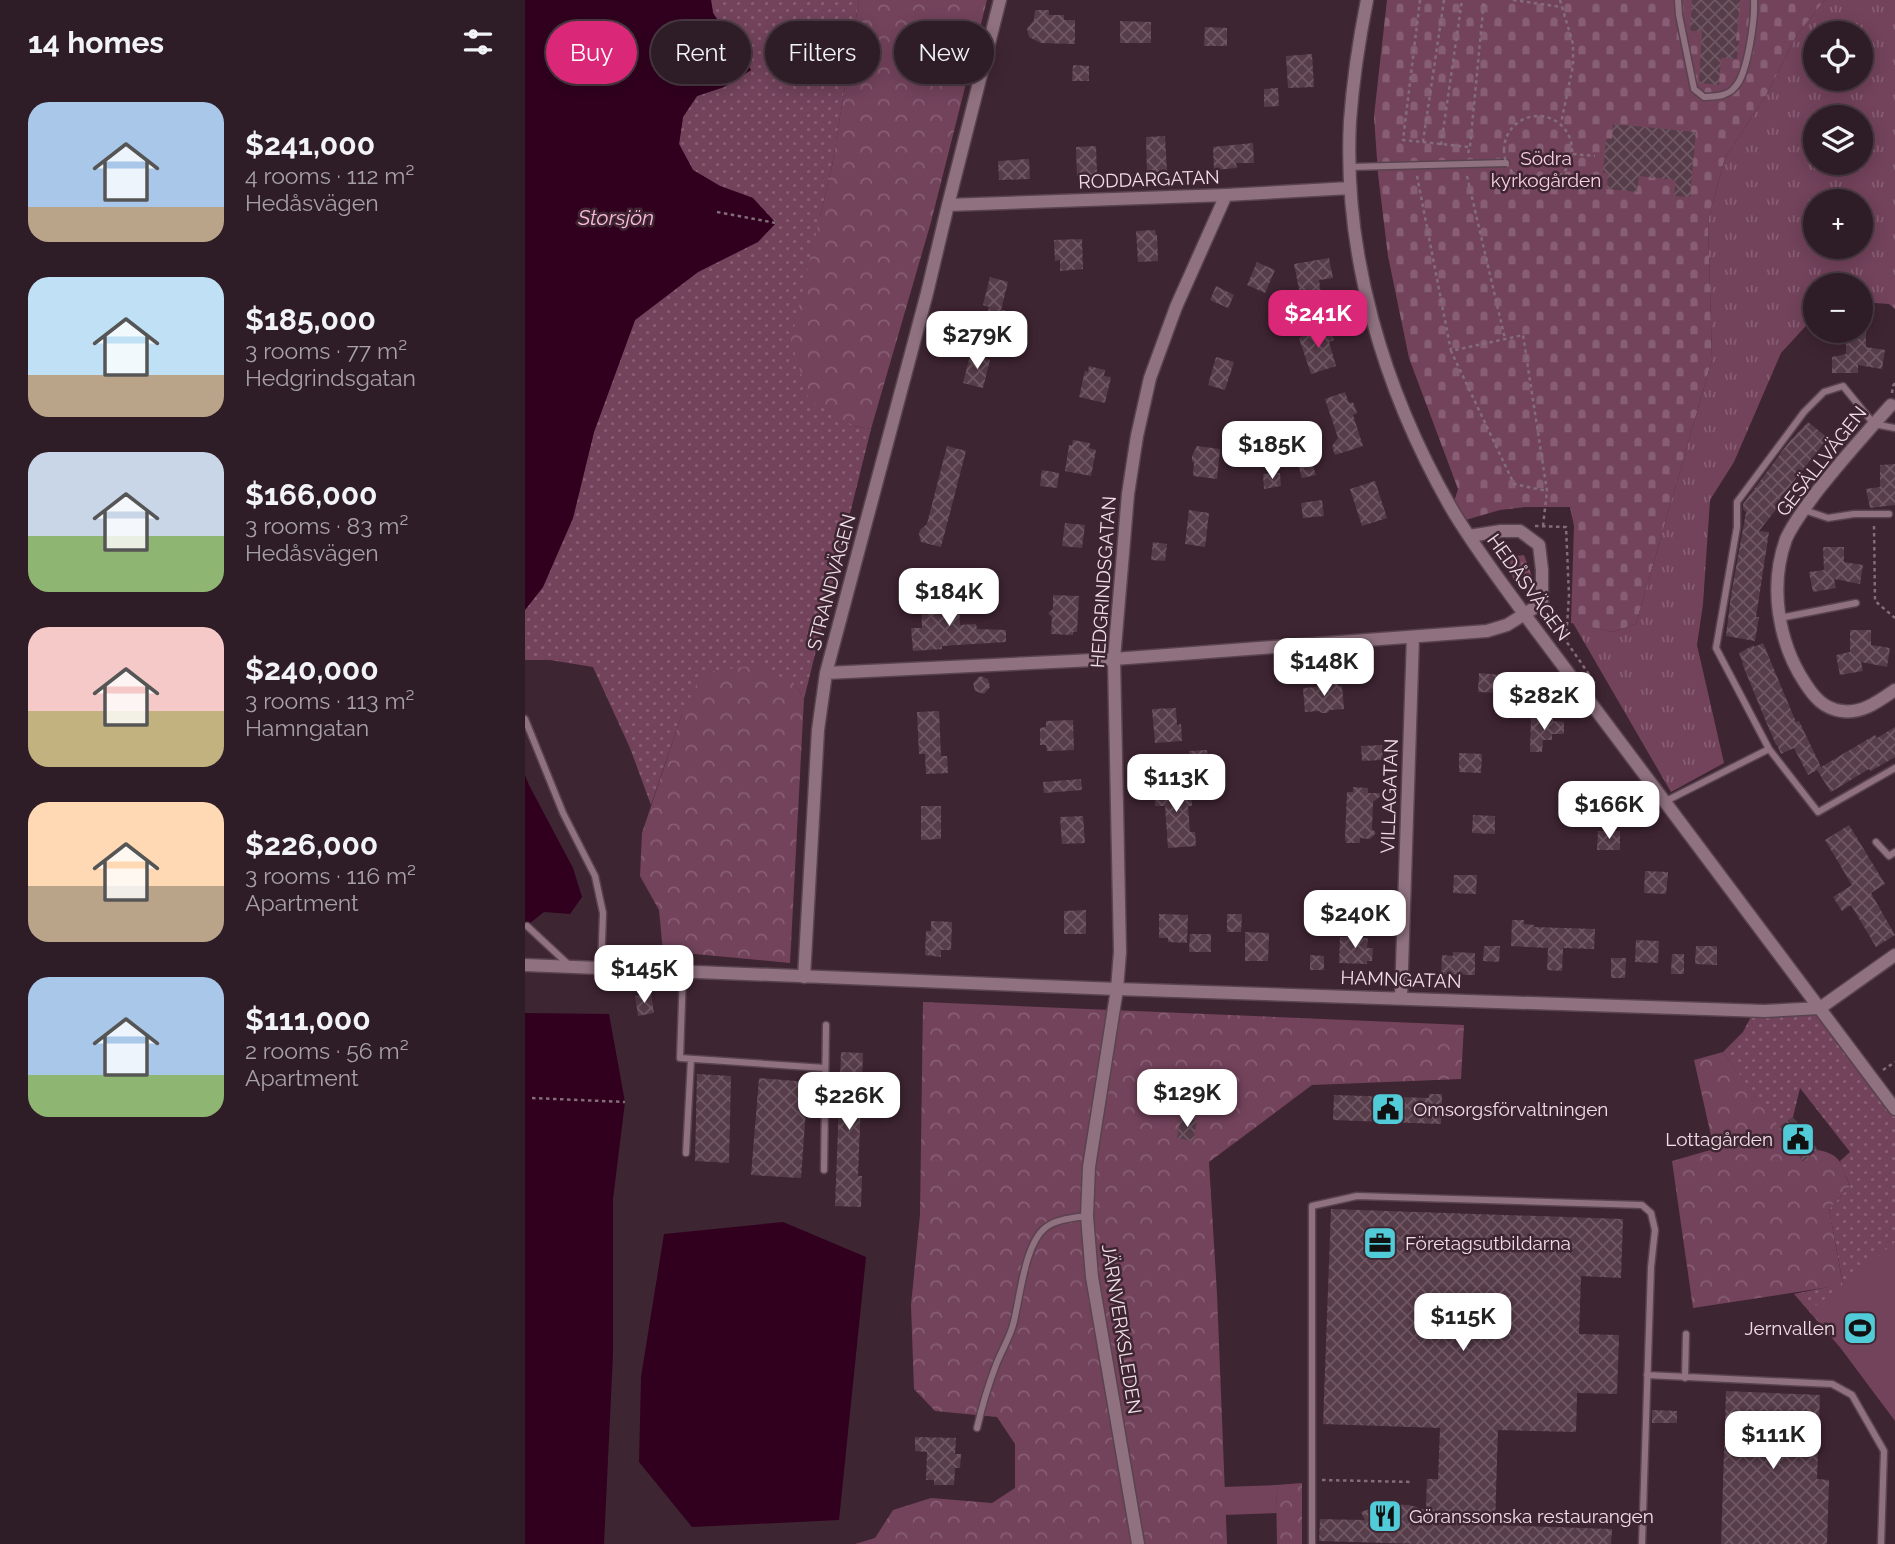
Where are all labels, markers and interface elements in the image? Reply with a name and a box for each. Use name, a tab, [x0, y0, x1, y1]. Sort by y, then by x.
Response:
chip: Buy	[546, 21, 637, 84]
chip: Rent	[651, 21, 751, 84]
chip: Filters	[765, 21, 880, 84]
chip: New	[894, 21, 994, 84]
map controls	[1803, 21, 1873, 343]
button: locate	[1803, 21, 1873, 91]
icon: filters	[459, 23, 497, 61]
text: 14 homes	[28, 25, 164, 60]
button: layers	[1803, 105, 1873, 175]
text: $241,000	[245, 127, 375, 162]
icon: home	[84, 130, 168, 214]
park label: Södra kyrkogården	[1491, 147, 1601, 191]
text: 4 rooms · 112 m²	[245, 162, 414, 189]
street label: RODDARGATAN	[1078, 166, 1220, 192]
text: Hedåsvägen	[245, 189, 379, 216]
button: +	[1803, 189, 1873, 259]
water label: Storsjön	[577, 205, 654, 230]
button: −	[1803, 273, 1873, 343]
pin: $241K	[1269, 290, 1367, 350]
text: $241K	[1284, 299, 1352, 326]
text: $185,000	[245, 302, 376, 337]
icon: home	[84, 305, 168, 389]
pin: $279K	[928, 312, 1026, 371]
text: $279K	[942, 320, 1012, 347]
text: 3 rooms · 77 m²	[245, 337, 407, 364]
text: Hedgrindsgatan	[245, 364, 416, 391]
street label: GESÄLLVÄGEN	[1771, 402, 1871, 520]
pin: $185K	[1223, 421, 1321, 481]
text: $185K	[1238, 430, 1306, 457]
text: $166,000	[245, 477, 377, 512]
icon: home	[84, 480, 168, 564]
street label: HEDGRINDSGATAN	[1086, 495, 1120, 669]
text: 3 rooms · 83 m²	[245, 512, 408, 539]
street label: STRANDVÄGEN	[802, 512, 860, 652]
street label: HEDÅSVÄGEN	[1483, 529, 1575, 645]
text: Hedåsvägen	[245, 539, 379, 566]
pin: $184K	[900, 568, 998, 628]
text: $184K	[915, 577, 983, 604]
pin: $148K	[1275, 638, 1373, 698]
text: $148K	[1290, 647, 1358, 674]
text: $240,000	[245, 652, 379, 687]
icon: home	[84, 655, 168, 739]
pin: $282K	[1495, 672, 1593, 732]
text: $282K	[1509, 681, 1579, 708]
text: 3 rooms · 113 m²	[245, 687, 414, 714]
text: Hamngatan	[245, 714, 369, 741]
street label: VILLAGATAN	[1376, 738, 1402, 854]
pin: $113K	[1127, 754, 1225, 814]
text: $113K	[1143, 763, 1209, 790]
pin: $166K	[1560, 782, 1658, 841]
text: $166K	[1574, 790, 1644, 817]
text: $226,000	[245, 827, 378, 862]
icon: home	[84, 830, 168, 914]
text: 3 rooms · 116 m²	[245, 862, 416, 889]
text: Apartment	[245, 889, 359, 916]
pin: $240K	[1306, 890, 1404, 950]
text: $240K	[1320, 899, 1390, 926]
pin: $145K	[595, 946, 693, 1005]
text: $145K	[610, 954, 678, 981]
street label: HAMNGATAN	[1340, 966, 1462, 992]
text: $111,000	[245, 1002, 371, 1037]
icon: home	[84, 1005, 168, 1089]
text: 2 rooms · 56 m²	[245, 1037, 409, 1064]
text: Apartment	[245, 1064, 359, 1091]
pin: $129K	[1138, 1070, 1236, 1129]
pin: $226K	[800, 1072, 898, 1132]
text: $129K	[1153, 1078, 1221, 1105]
text: $226K	[814, 1081, 884, 1108]
public building icon: Omsorgsförvaltningen	[1369, 1090, 1407, 1128]
place label: Omsorgsförvaltningen	[1413, 1098, 1608, 1120]
public building icon: Lottagården	[1779, 1120, 1817, 1158]
place label: Lottagården	[1665, 1128, 1773, 1150]
office icon: Företagsutbildarna	[1361, 1224, 1399, 1262]
place label: Företagsutbildarna	[1405, 1232, 1571, 1254]
street label: JÄRNVERKSLEDEN	[1098, 1242, 1146, 1416]
pin: $115K	[1414, 1294, 1512, 1353]
text: $115K	[1430, 1302, 1496, 1329]
sports icon: Jernvallen	[1841, 1309, 1879, 1347]
place label: Jernvallen	[1745, 1317, 1835, 1339]
pin: $111K	[1724, 1412, 1822, 1471]
text: $111K	[1741, 1420, 1805, 1447]
restaurant icon: Göranssonska restaurangen	[1366, 1497, 1404, 1535]
place label: Göranssonska restaurangen	[1409, 1505, 1654, 1527]

